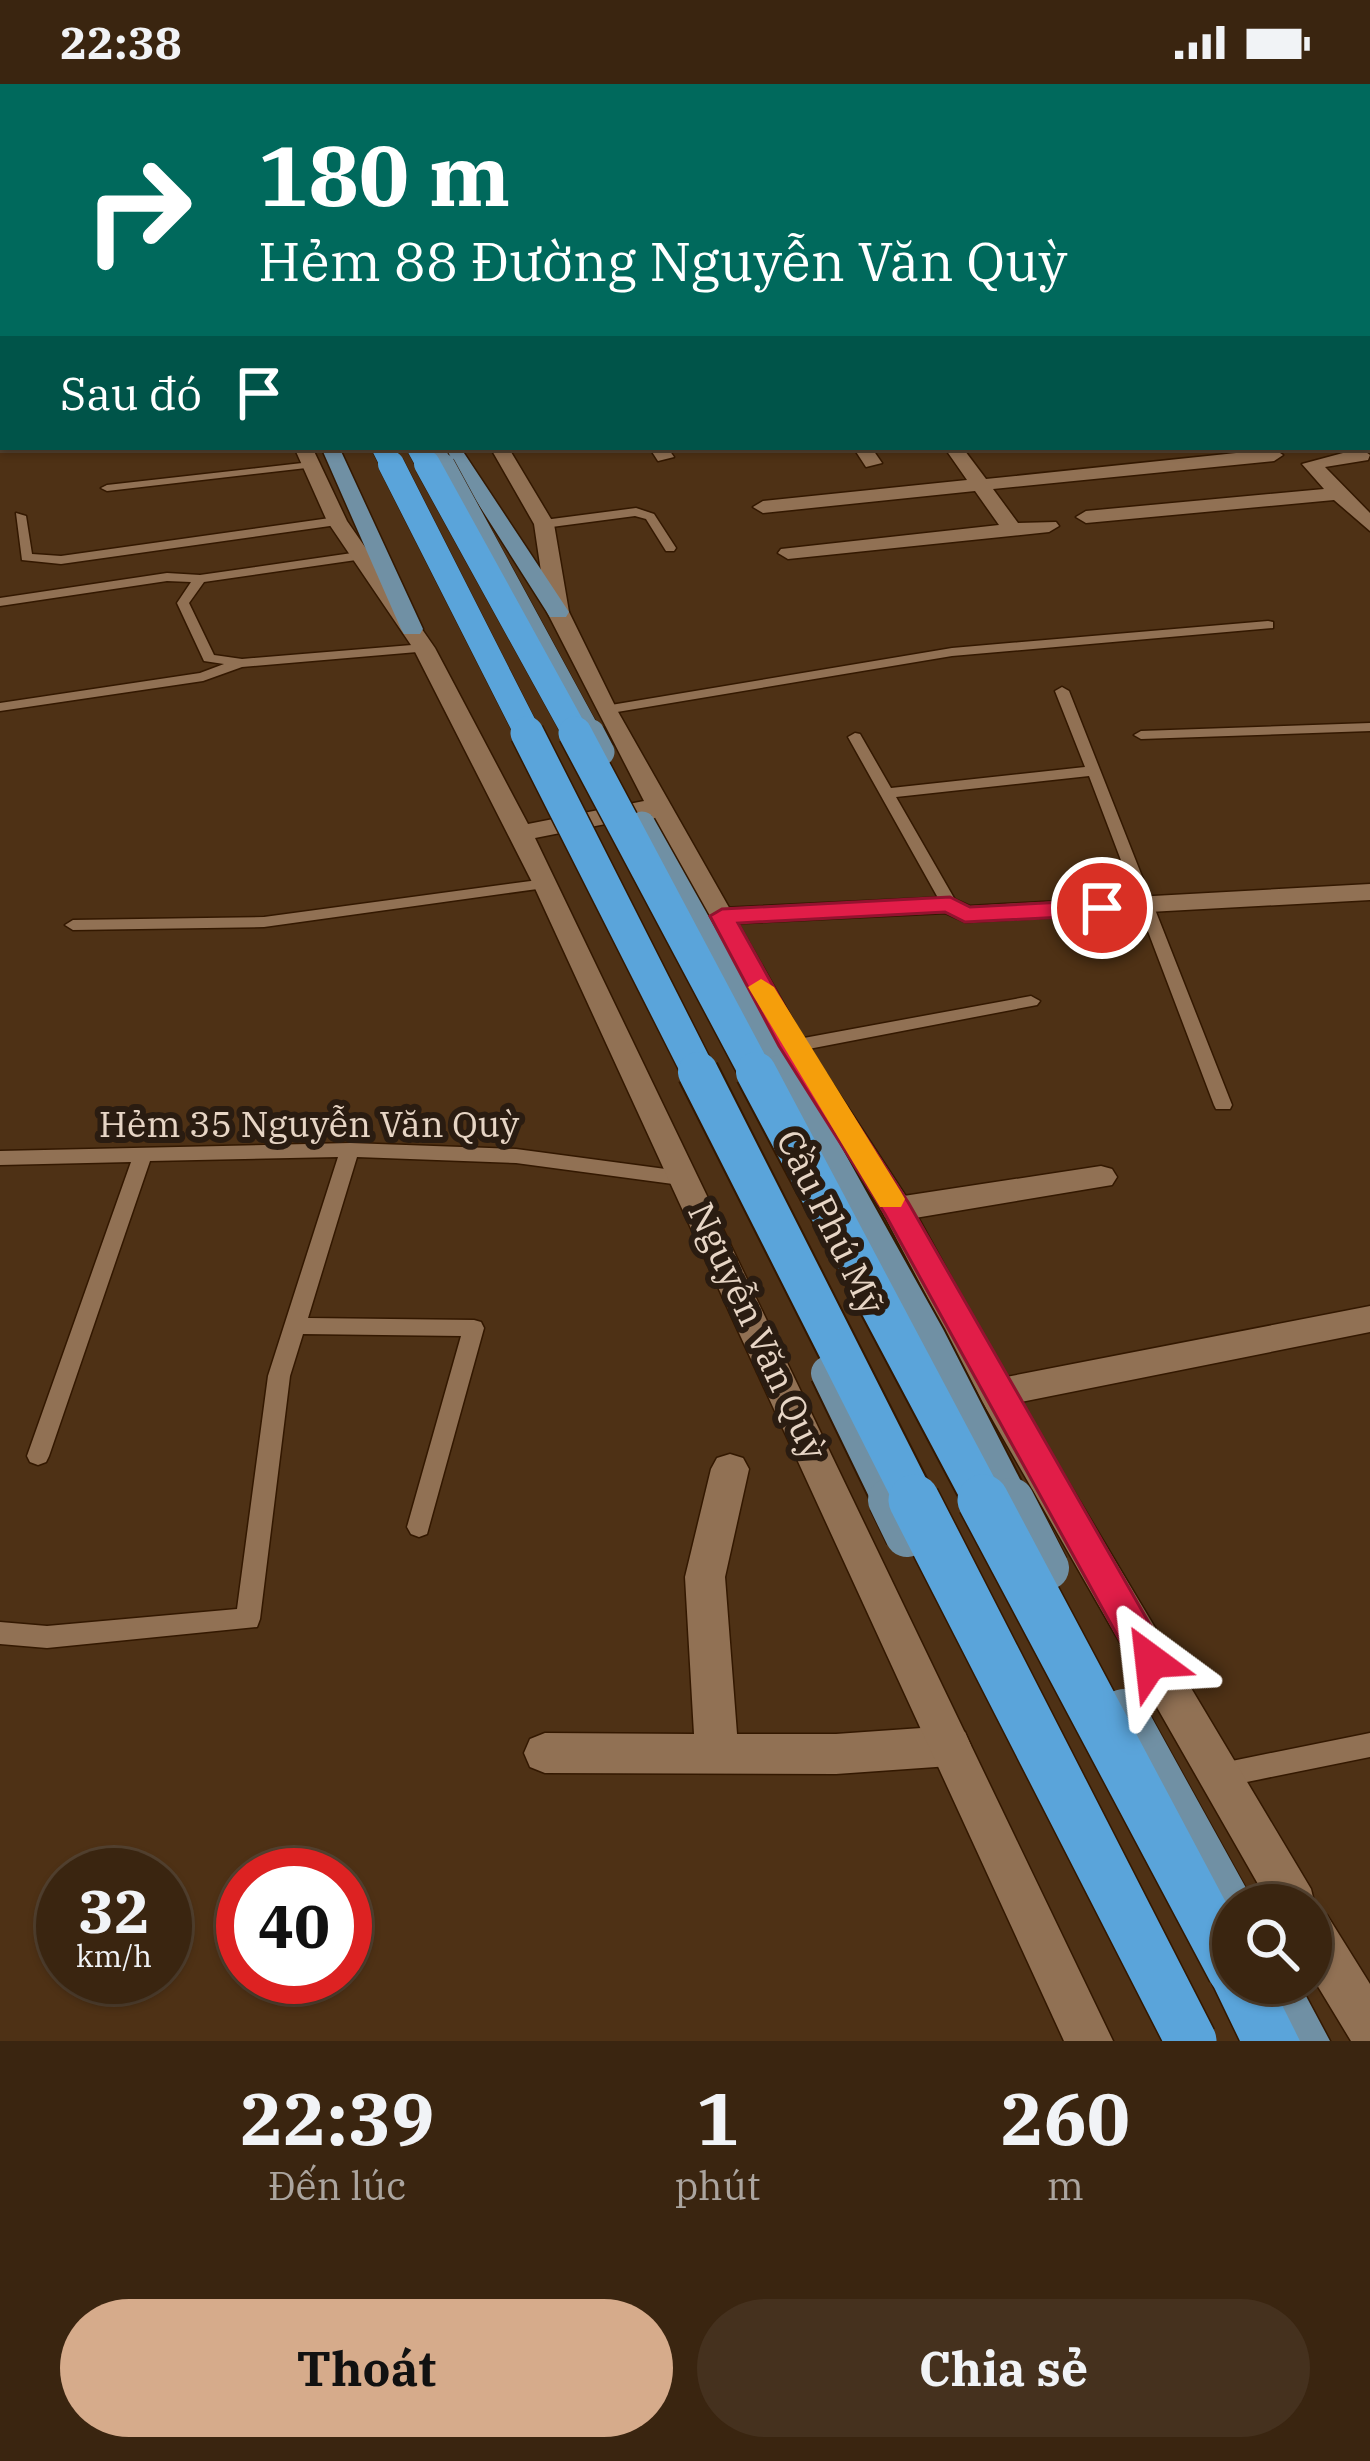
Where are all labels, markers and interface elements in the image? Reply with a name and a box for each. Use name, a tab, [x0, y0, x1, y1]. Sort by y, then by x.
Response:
text: 22:38	[60, 13, 182, 71]
text: 180 m	[258, 120, 510, 229]
icon: right	[60, 132, 216, 288]
text: Hẻm 88 Đường Nguyễn Văn Quỳ	[258, 226, 1067, 296]
icon: arrive	[226, 360, 292, 426]
text: Sau đó	[60, 364, 202, 422]
pin	[1051, 857, 1153, 959]
icon: arrive	[1069, 875, 1135, 941]
street label: Hẻm 35 Nguyễn Văn Quỳ	[99, 1100, 520, 1147]
street label: Cầu Phú Mỹ	[767, 1122, 897, 1322]
street label: Nguyễn Văn Quỳ	[678, 1195, 839, 1468]
position arrow	[1088, 1598, 1214, 1724]
speed limit sign: 40	[216, 1848, 372, 2004]
text: 32	[78, 1871, 150, 1950]
map controls	[1212, 1884, 1332, 2004]
button: search	[1212, 1884, 1332, 2004]
text: km/h	[76, 1936, 152, 1975]
text: 22:39	[240, 2071, 435, 2165]
text: 1	[696, 2071, 739, 2165]
text: 260	[1000, 2071, 1130, 2165]
text: Đến lúc	[268, 2160, 406, 2211]
text: phút	[674, 2160, 761, 2211]
text: m	[1047, 2160, 1084, 2211]
button: Thoát	[60, 2299, 673, 2437]
button: Chia sẻ	[697, 2299, 1310, 2437]

